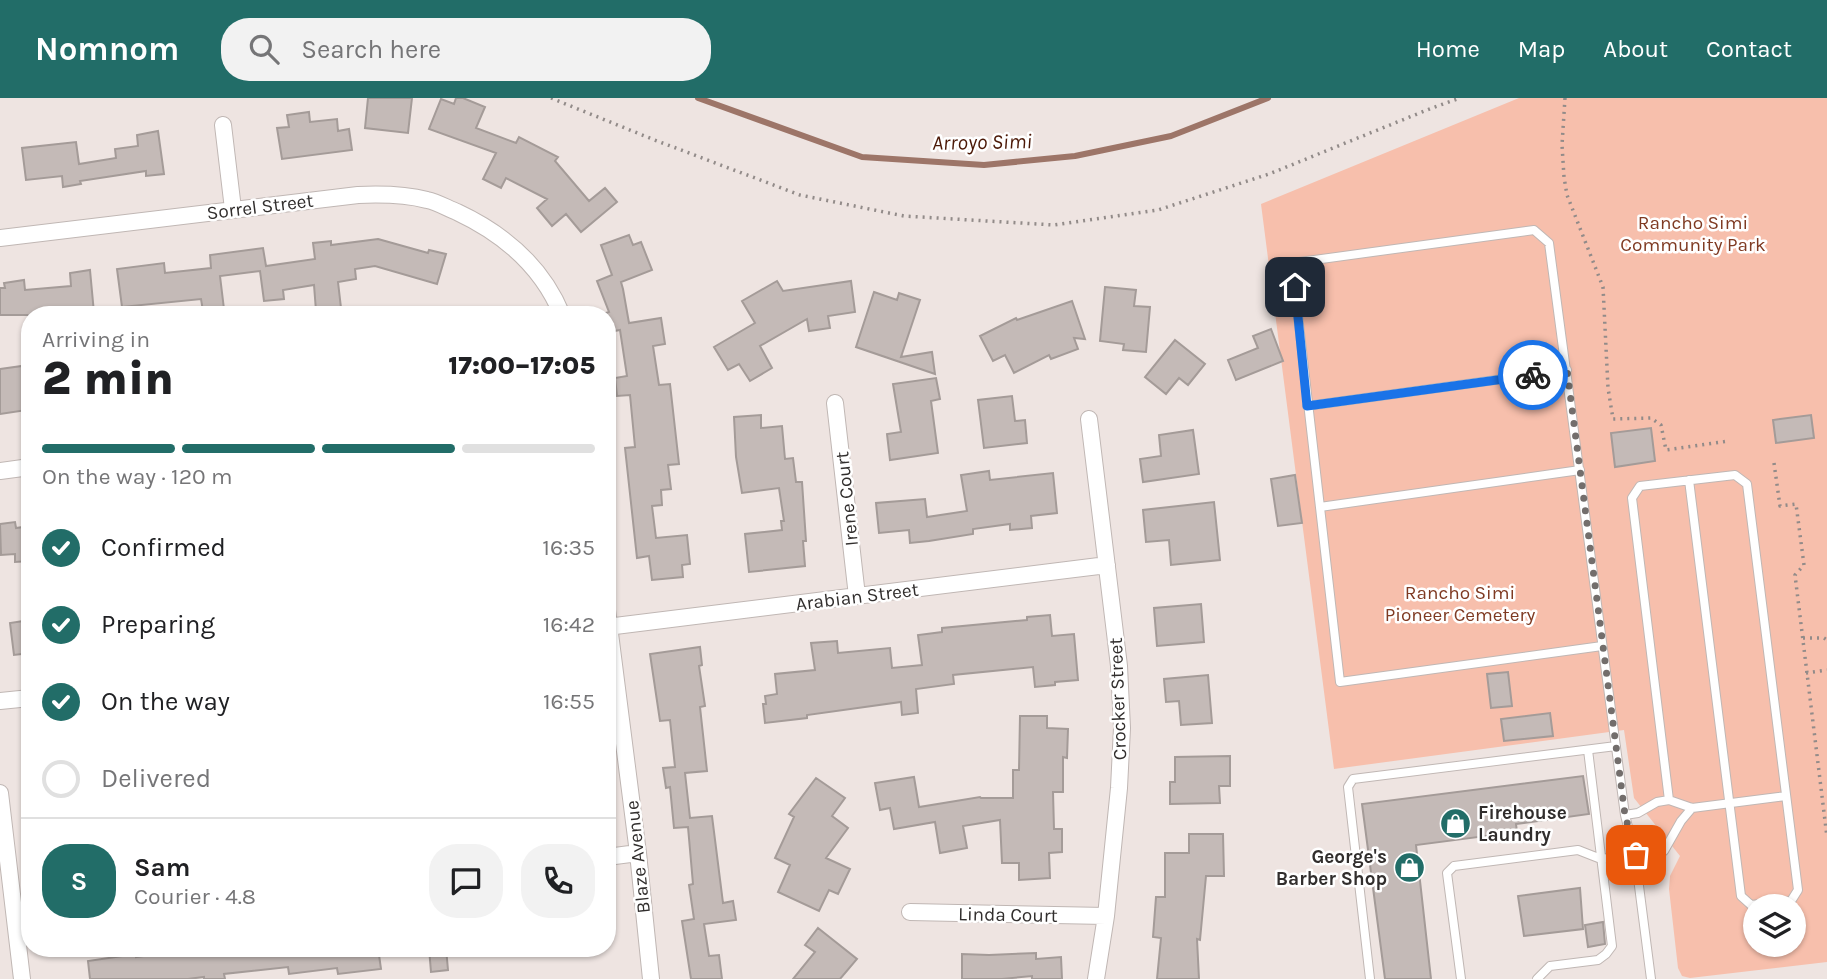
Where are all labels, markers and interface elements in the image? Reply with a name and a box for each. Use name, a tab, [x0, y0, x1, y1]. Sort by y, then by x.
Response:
search box	[221, 18, 711, 81]
text: Nomnom	[35, 30, 179, 68]
icon: search	[245, 30, 283, 68]
text: Search here	[301, 34, 441, 65]
text: Home	[1416, 35, 1480, 63]
text: Map	[1518, 35, 1565, 63]
text: About	[1603, 35, 1668, 63]
text: Contact	[1706, 35, 1792, 63]
water label: Arroyo Simi	[932, 129, 1033, 155]
street label: Sorrel Street	[206, 190, 315, 224]
park label: Rancho Simi Community Park	[1620, 212, 1766, 256]
pin	[1265, 257, 1325, 317]
icon: home	[1276, 268, 1314, 306]
text: Arriving in	[42, 326, 150, 353]
courier	[1498, 340, 1568, 410]
text: 17:00–17:05	[448, 350, 595, 381]
text: 2 min	[42, 352, 174, 406]
icon: bike	[1514, 356, 1552, 394]
street label: Irene Court	[831, 450, 863, 547]
text: On the way · 120 m	[42, 463, 233, 490]
icon: check	[42, 529, 80, 567]
text: Confirmed	[101, 532, 226, 563]
text: 16:35	[542, 534, 595, 561]
street label: Arabian Street	[794, 579, 920, 615]
park label: Rancho Simi Pioneer Cemetery	[1385, 582, 1535, 626]
icon: check	[42, 606, 80, 644]
text: Preparing	[101, 609, 215, 640]
text: 16:42	[543, 611, 595, 638]
street label: Crocker Street	[1105, 637, 1131, 761]
icon: check	[42, 683, 80, 721]
text: On the way	[101, 686, 230, 717]
text: 16:55	[543, 688, 595, 715]
text: Delivered	[101, 763, 211, 794]
street label: Blaze Avenue	[621, 799, 655, 914]
place label: Firehouse Laundry	[1478, 802, 1567, 846]
shop icon: Firehouse Laundry	[1438, 806, 1472, 840]
pin	[1606, 825, 1666, 885]
icon: bag	[1617, 836, 1655, 874]
button: chat	[429, 844, 503, 918]
button: phone	[521, 844, 595, 918]
place label: George's Barber Shop	[1276, 846, 1387, 890]
shop icon: George's Barber Shop	[1393, 850, 1427, 884]
text: Sam	[134, 852, 190, 883]
text: S	[71, 866, 87, 897]
text: Courier · 4.8	[134, 883, 256, 910]
map controls	[1743, 894, 1806, 957]
button: layers	[1743, 894, 1806, 957]
street label: Linda Court	[958, 903, 1058, 927]

